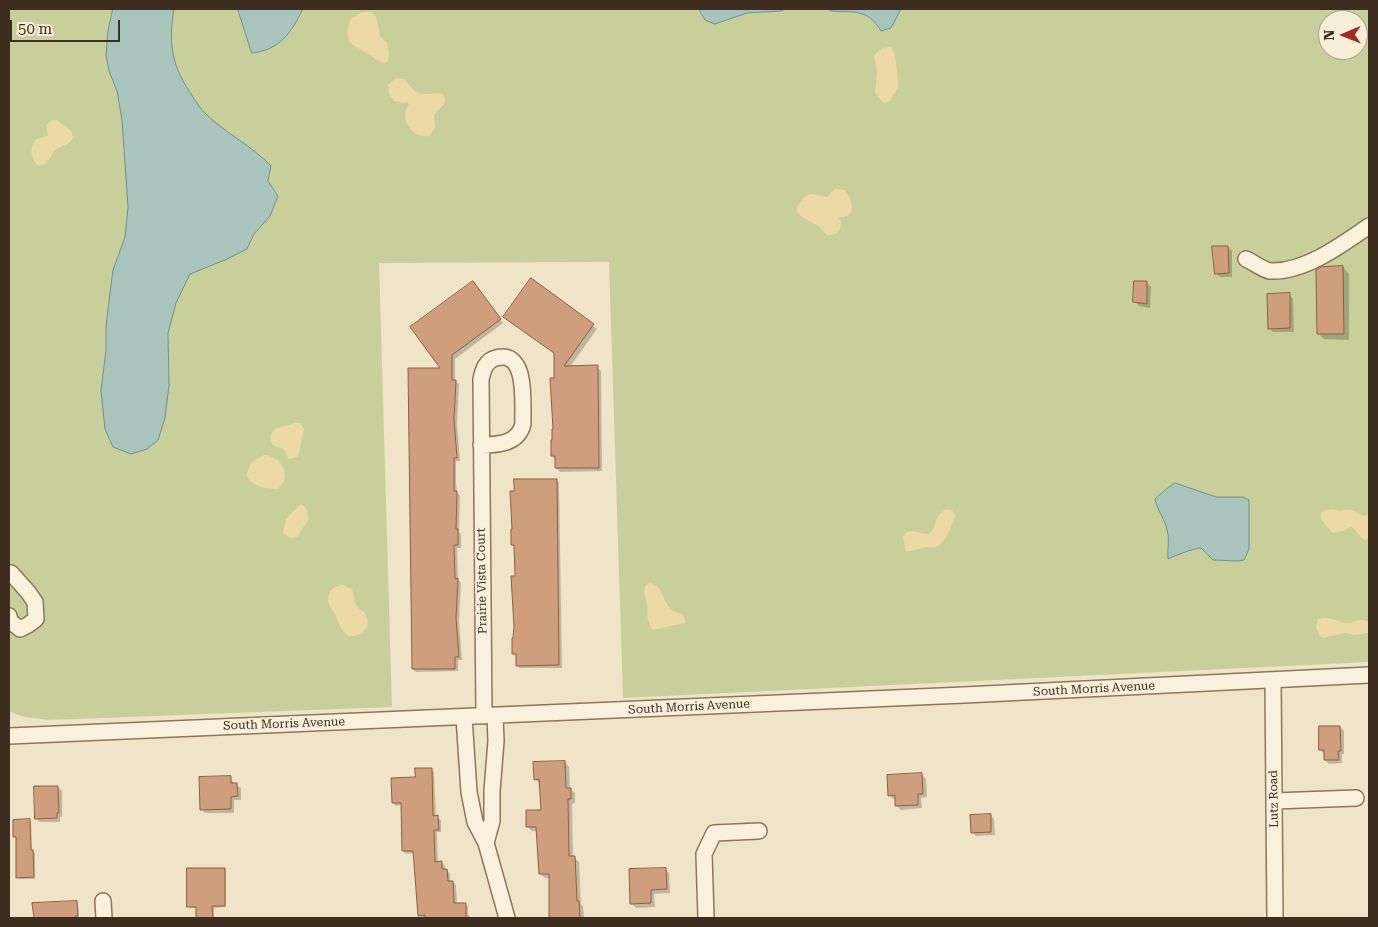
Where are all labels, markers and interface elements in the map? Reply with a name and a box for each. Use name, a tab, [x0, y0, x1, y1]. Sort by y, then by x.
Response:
scale bar	[12, 10, 122, 42]
north arrow	[1318, 10, 1368, 60]
text: 50 m	[18, 20, 52, 38]
text: N	[1321, 30, 1337, 41]
street label: Prairie Vista Court	[474, 528, 490, 634]
street label: South Morris Avenue	[1033, 679, 1155, 699]
street label: South Morris Avenue	[628, 697, 750, 717]
street label: South Morris Avenue	[223, 715, 345, 733]
street label: Lutz Road	[1266, 770, 1282, 828]

